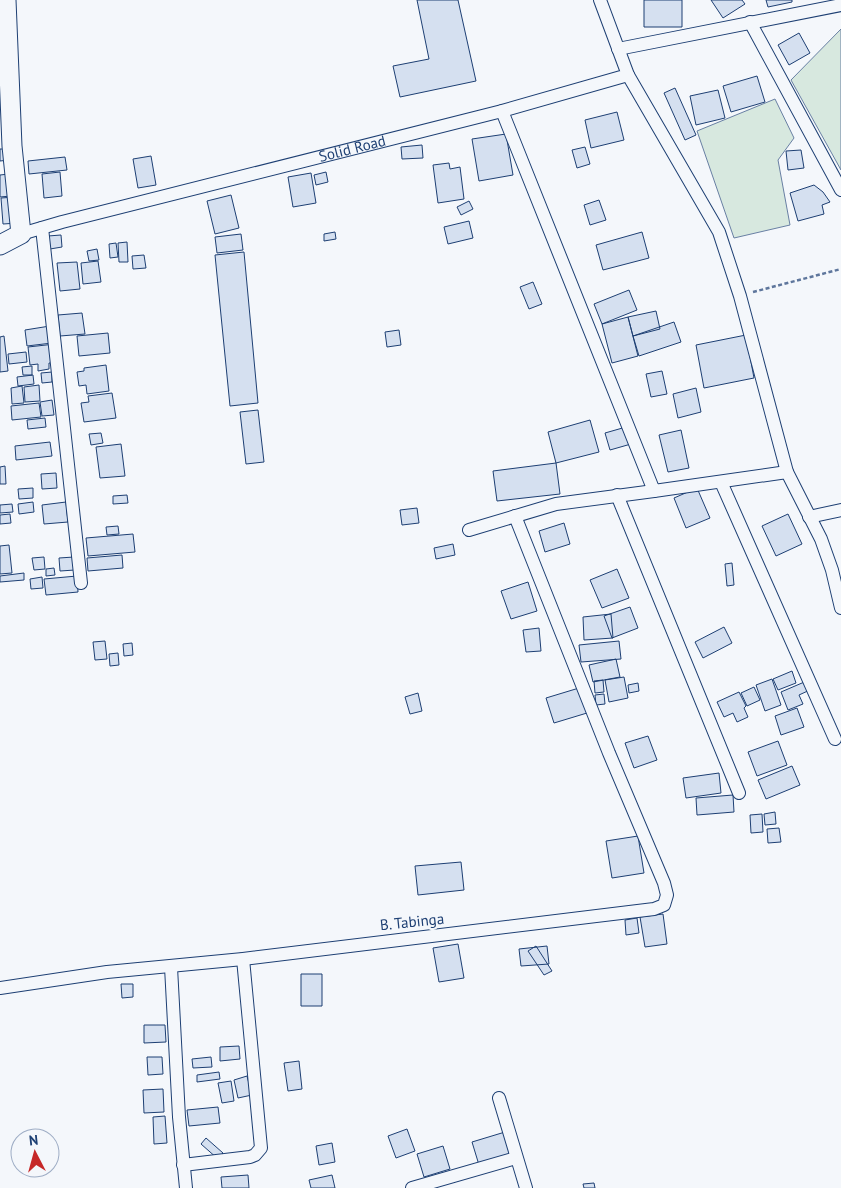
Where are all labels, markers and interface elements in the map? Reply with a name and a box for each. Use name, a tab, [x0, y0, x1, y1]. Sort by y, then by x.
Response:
street label: Solid Road	[317, 131, 388, 166]
street label: B. Tabinga	[379, 909, 445, 934]
north arrow	[10, 1128, 60, 1178]
text: N	[28, 1131, 39, 1150]

